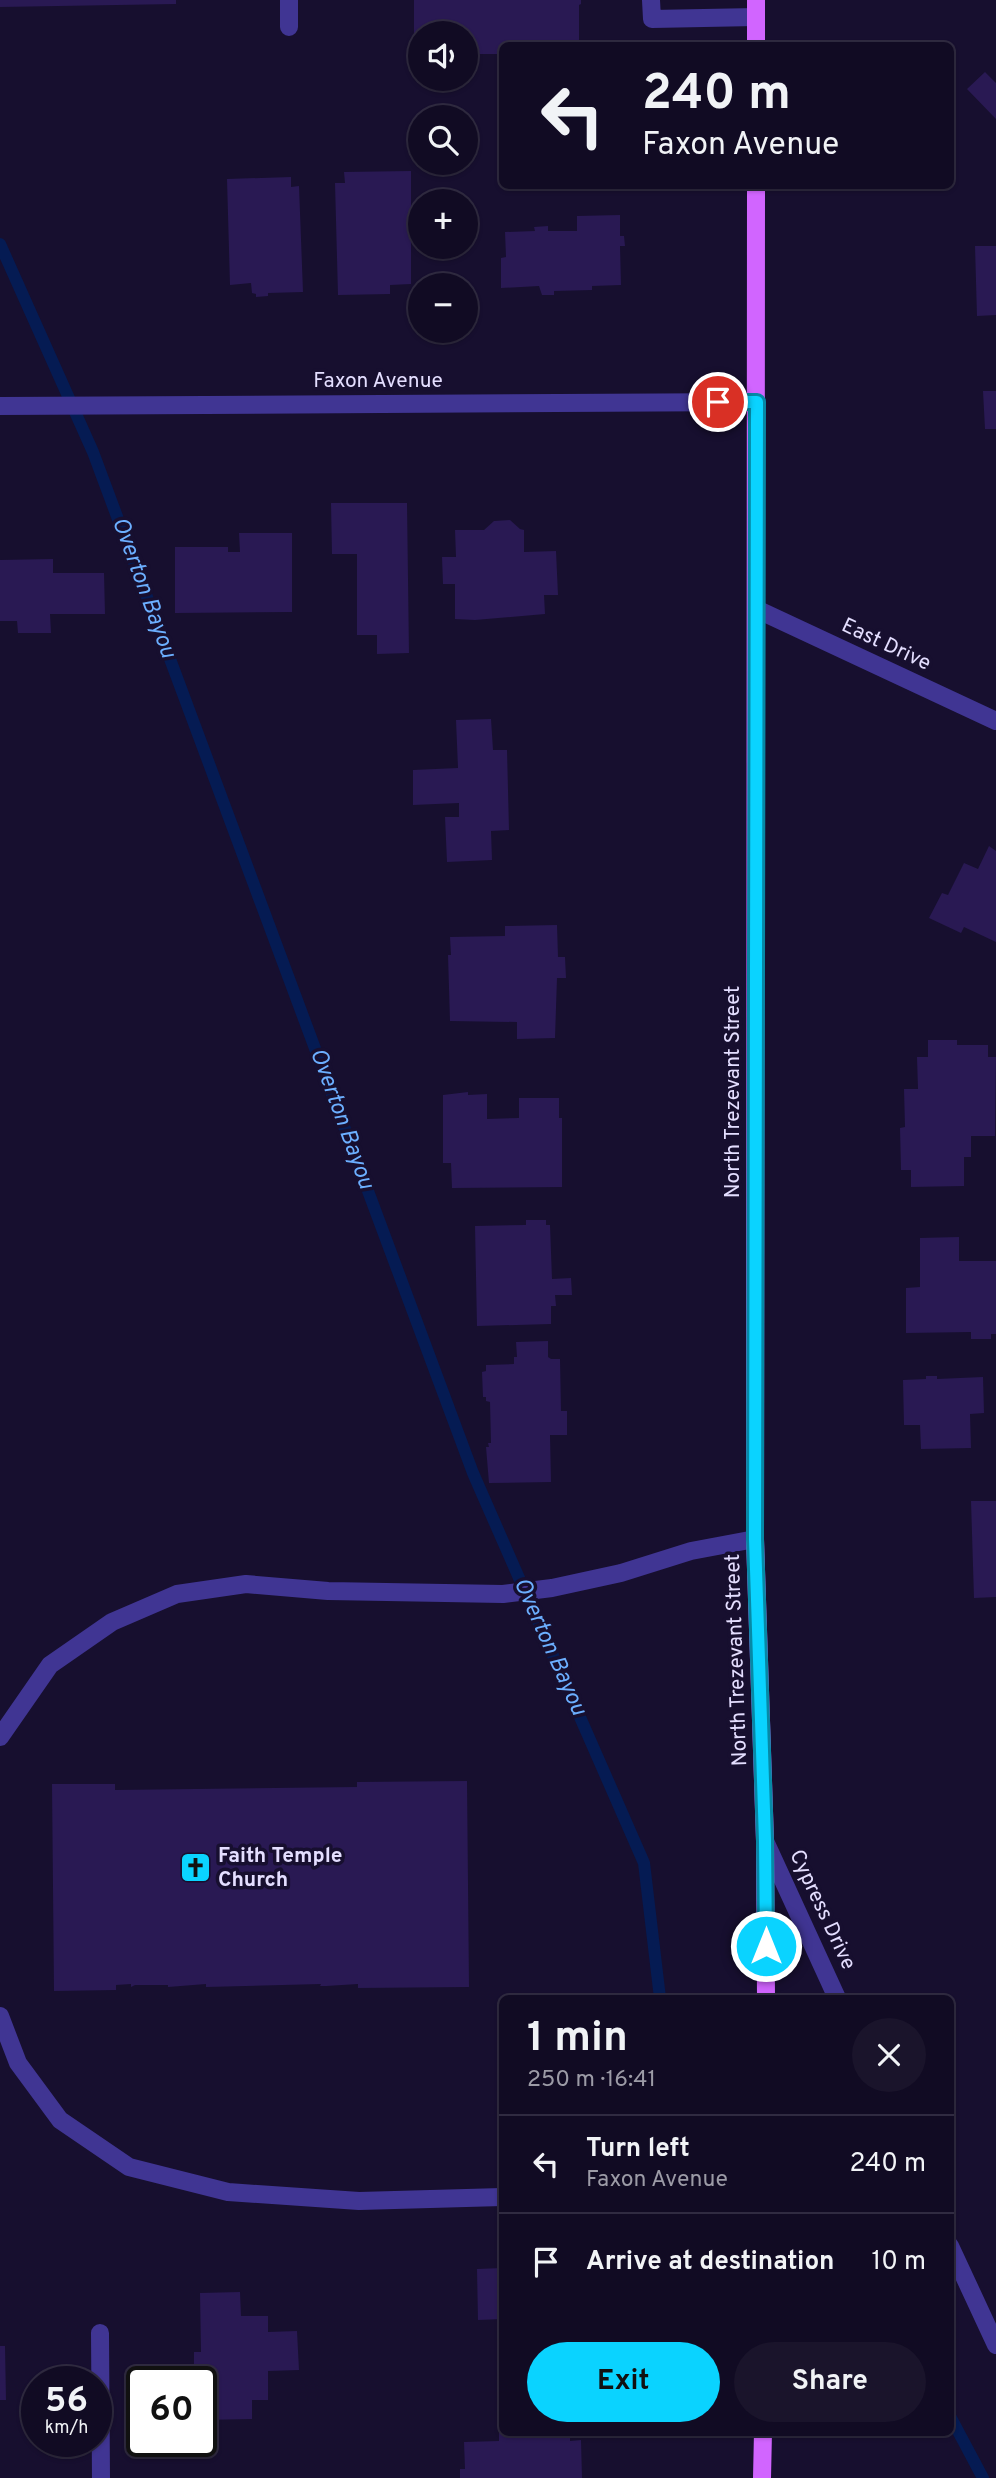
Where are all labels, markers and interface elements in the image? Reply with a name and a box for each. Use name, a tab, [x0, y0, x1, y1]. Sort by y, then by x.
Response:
map controls	[408, 21, 478, 343]
button: sound	[408, 21, 478, 91]
text: 240 m	[642, 65, 791, 127]
icon: left	[527, 70, 618, 161]
button: search	[408, 105, 478, 175]
text: Faxon Avenue	[642, 126, 839, 166]
button: +	[408, 189, 478, 259]
button: −	[408, 273, 478, 343]
street label: Faxon Avenue	[313, 368, 443, 395]
pin	[688, 372, 748, 432]
icon: arrive	[699, 383, 737, 421]
water label: Overton Bayou	[104, 514, 182, 663]
street label: East Drive	[837, 613, 935, 677]
street label: North Trezevant Street	[720, 986, 747, 1198]
water label: Overton Bayou	[302, 1045, 380, 1194]
street label: North Trezevant Street	[720, 1553, 754, 1767]
water label: Overton Bayou	[506, 1574, 593, 1721]
place label: Faith Temple Church	[218, 1843, 343, 1894]
street label: Cypress Drive	[782, 1846, 862, 1974]
church icon: Faith Temple Church	[178, 1851, 212, 1885]
position arrow	[729, 1909, 803, 1983]
text: 1 min	[527, 2013, 628, 2066]
button: close	[852, 2018, 926, 2092]
text: 250 m · 16:41	[527, 2066, 656, 2095]
text: Turn left	[586, 2133, 690, 2166]
icon: left	[527, 2145, 565, 2183]
text: 240 m	[849, 2148, 926, 2181]
text: Faxon Avenue	[586, 2166, 728, 2195]
icon: arrive	[527, 2243, 565, 2281]
text: Arrive at destination	[586, 2246, 834, 2279]
text: 10 m	[871, 2246, 926, 2279]
button: Exit	[527, 2342, 720, 2422]
button: Share	[734, 2342, 926, 2422]
speed limit sign: 60	[126, 2366, 217, 2457]
text: 56	[45, 2380, 88, 2424]
text: km/h	[45, 2417, 88, 2440]

